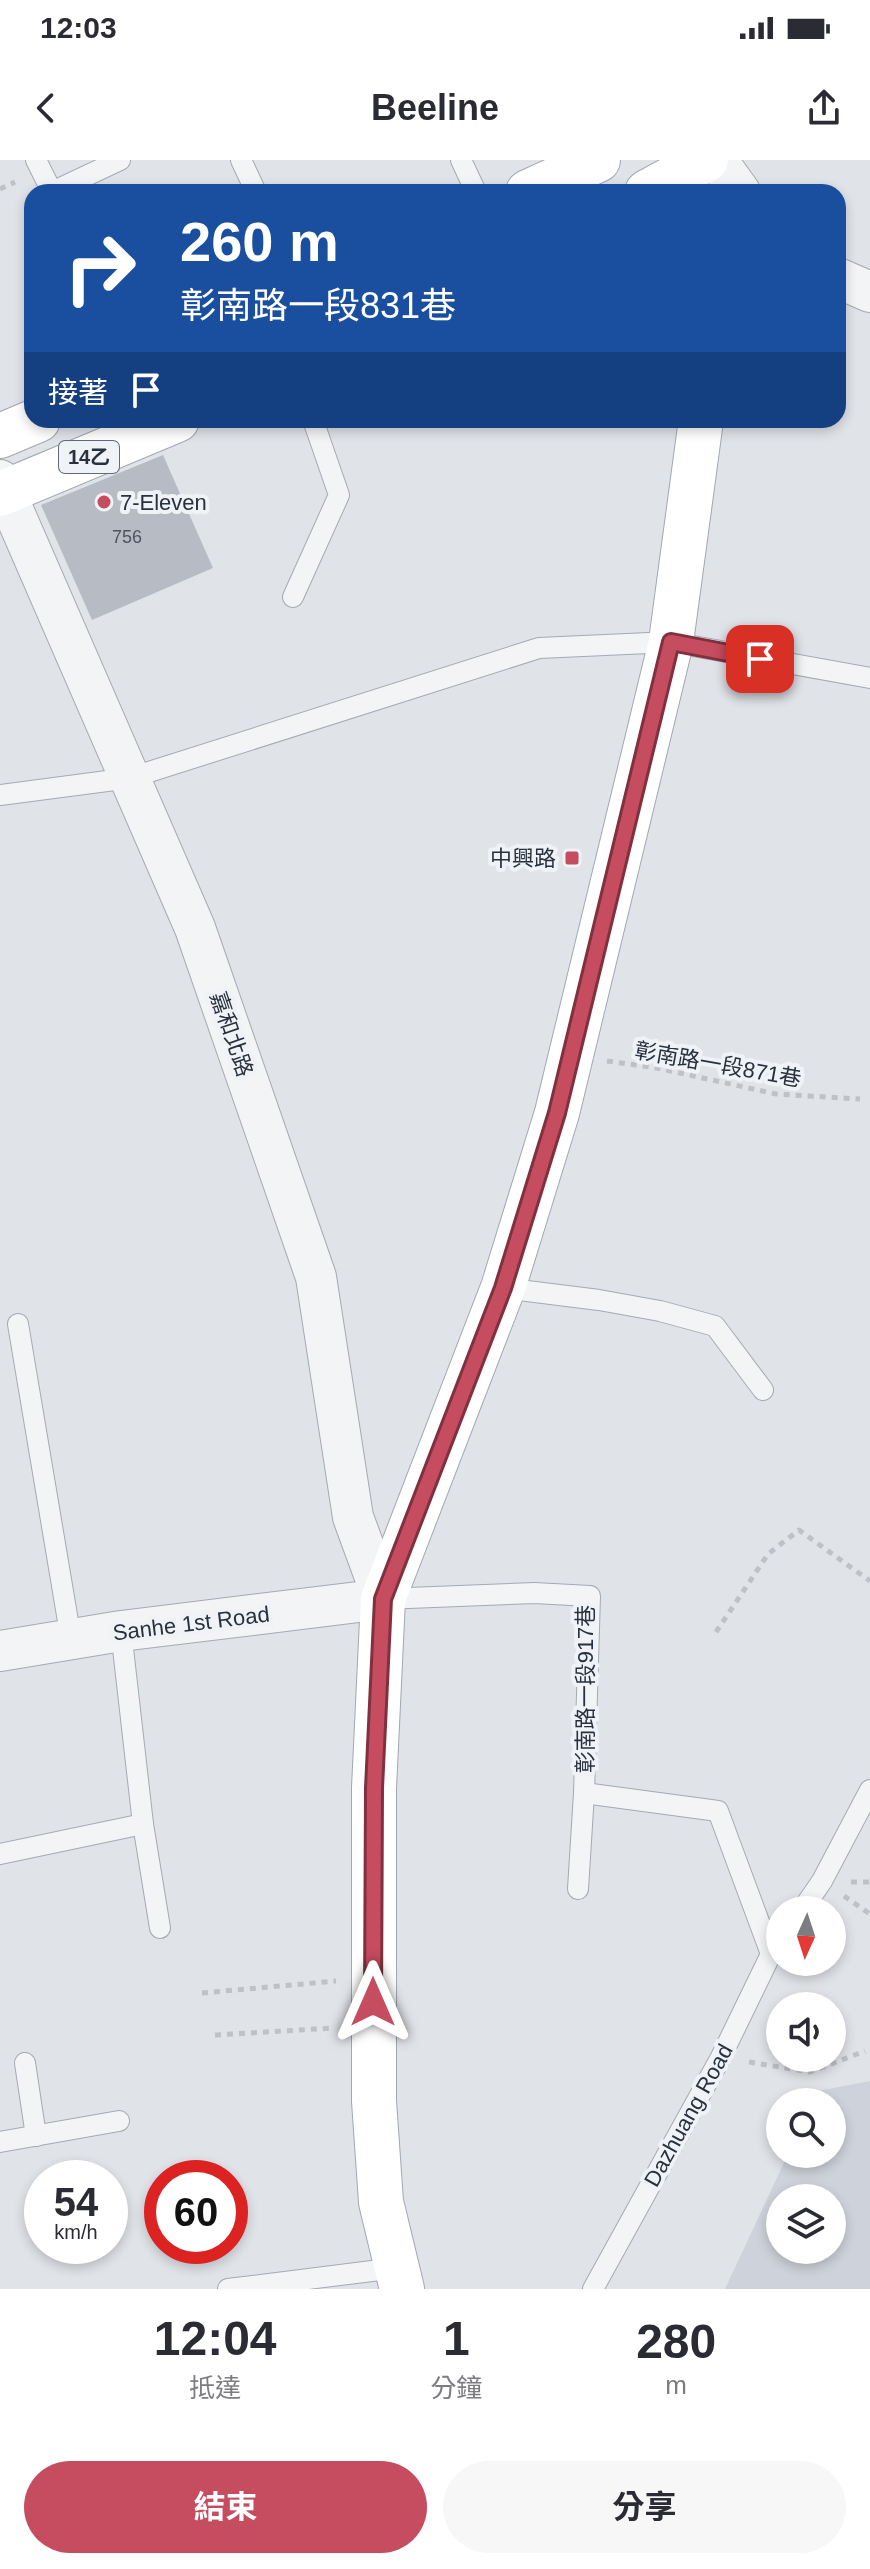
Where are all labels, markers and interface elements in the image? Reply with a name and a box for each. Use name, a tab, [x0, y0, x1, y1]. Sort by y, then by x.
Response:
text: 12:03	[40, 11, 117, 44]
icon: back	[24, 86, 68, 130]
icon: share	[802, 86, 846, 130]
text: Beeline	[371, 87, 499, 128]
text: 260 m	[180, 210, 339, 273]
icon: right	[48, 216, 152, 320]
text: 彰南路一段831巷	[180, 285, 456, 326]
icon: arrive	[124, 368, 168, 412]
text: 接著	[48, 376, 108, 409]
road number: 14乙	[59, 441, 119, 473]
place label: 7-Eleven	[120, 490, 207, 515]
marker: 7-Eleven	[95, 493, 113, 511]
house number: 756	[112, 527, 142, 547]
pin	[726, 625, 794, 693]
icon: arrive	[738, 637, 782, 681]
place label: 中興路	[490, 846, 556, 871]
marker: 中興路	[563, 849, 581, 867]
street label: 嘉和北路	[205, 988, 258, 1080]
street label: 彰南路一段871巷	[633, 1038, 803, 1091]
street label: Sanhe 1st Road	[111, 1601, 271, 1646]
street label: 彰南路一段917巷	[573, 1605, 598, 1773]
north arrow	[766, 1896, 846, 1976]
map controls	[766, 1896, 846, 2264]
position arrow	[331, 1960, 415, 2044]
button: sound	[766, 1992, 846, 2072]
street label: Dazhuang Road	[639, 2040, 738, 2191]
button: search	[766, 2088, 846, 2168]
speed limit sign: 60	[144, 2160, 248, 2264]
text: 54	[54, 2180, 98, 2224]
button: layers	[766, 2184, 846, 2264]
text: km/h	[54, 2221, 98, 2243]
text: 12:04	[154, 2312, 277, 2365]
text: 1	[443, 2312, 470, 2365]
text: 280	[636, 2315, 716, 2368]
text: m	[665, 2370, 687, 2400]
text: 抵達	[189, 2373, 241, 2403]
text: 分鐘	[430, 2373, 482, 2403]
button: 結束	[24, 2461, 427, 2553]
button: 分享	[443, 2461, 846, 2553]

